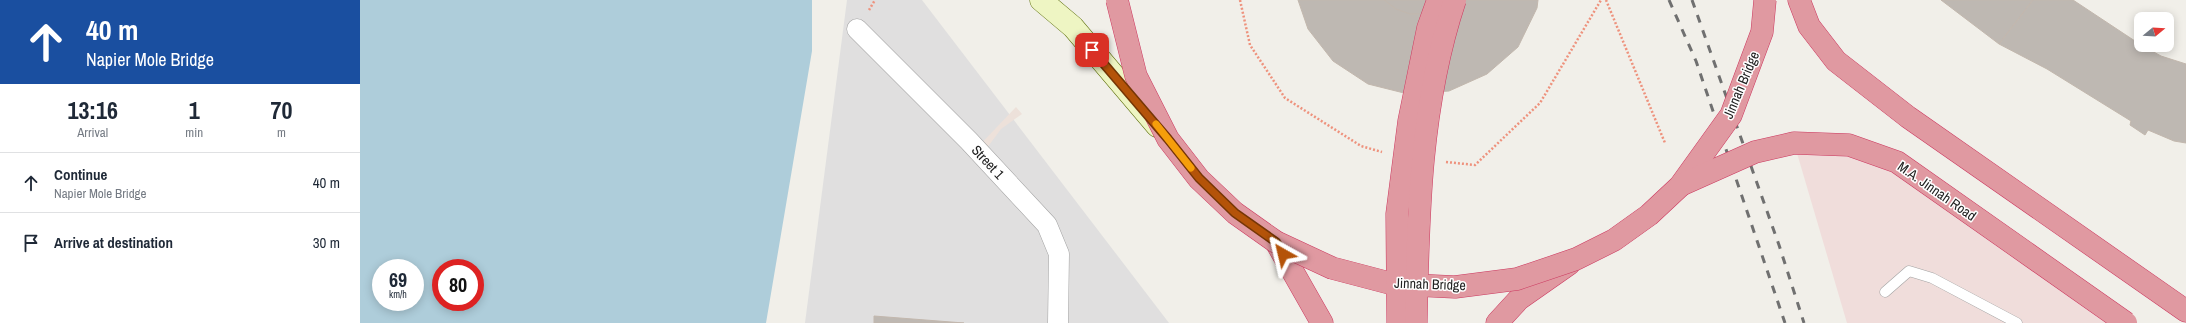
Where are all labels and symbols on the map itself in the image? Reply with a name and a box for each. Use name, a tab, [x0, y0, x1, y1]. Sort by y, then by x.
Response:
north arrow	[2134, 12, 2174, 52]
pin	[1075, 33, 1109, 67]
street label: Jinnah Bridge	[1719, 49, 1763, 121]
street label: Street 1	[968, 141, 1009, 183]
street label: M.A. Jinnah Road	[1894, 157, 1980, 225]
position arrow	[1262, 233, 1304, 275]
speed limit sign: 80	[432, 259, 484, 311]
street label: Jinnah Bridge	[1394, 274, 1466, 294]

